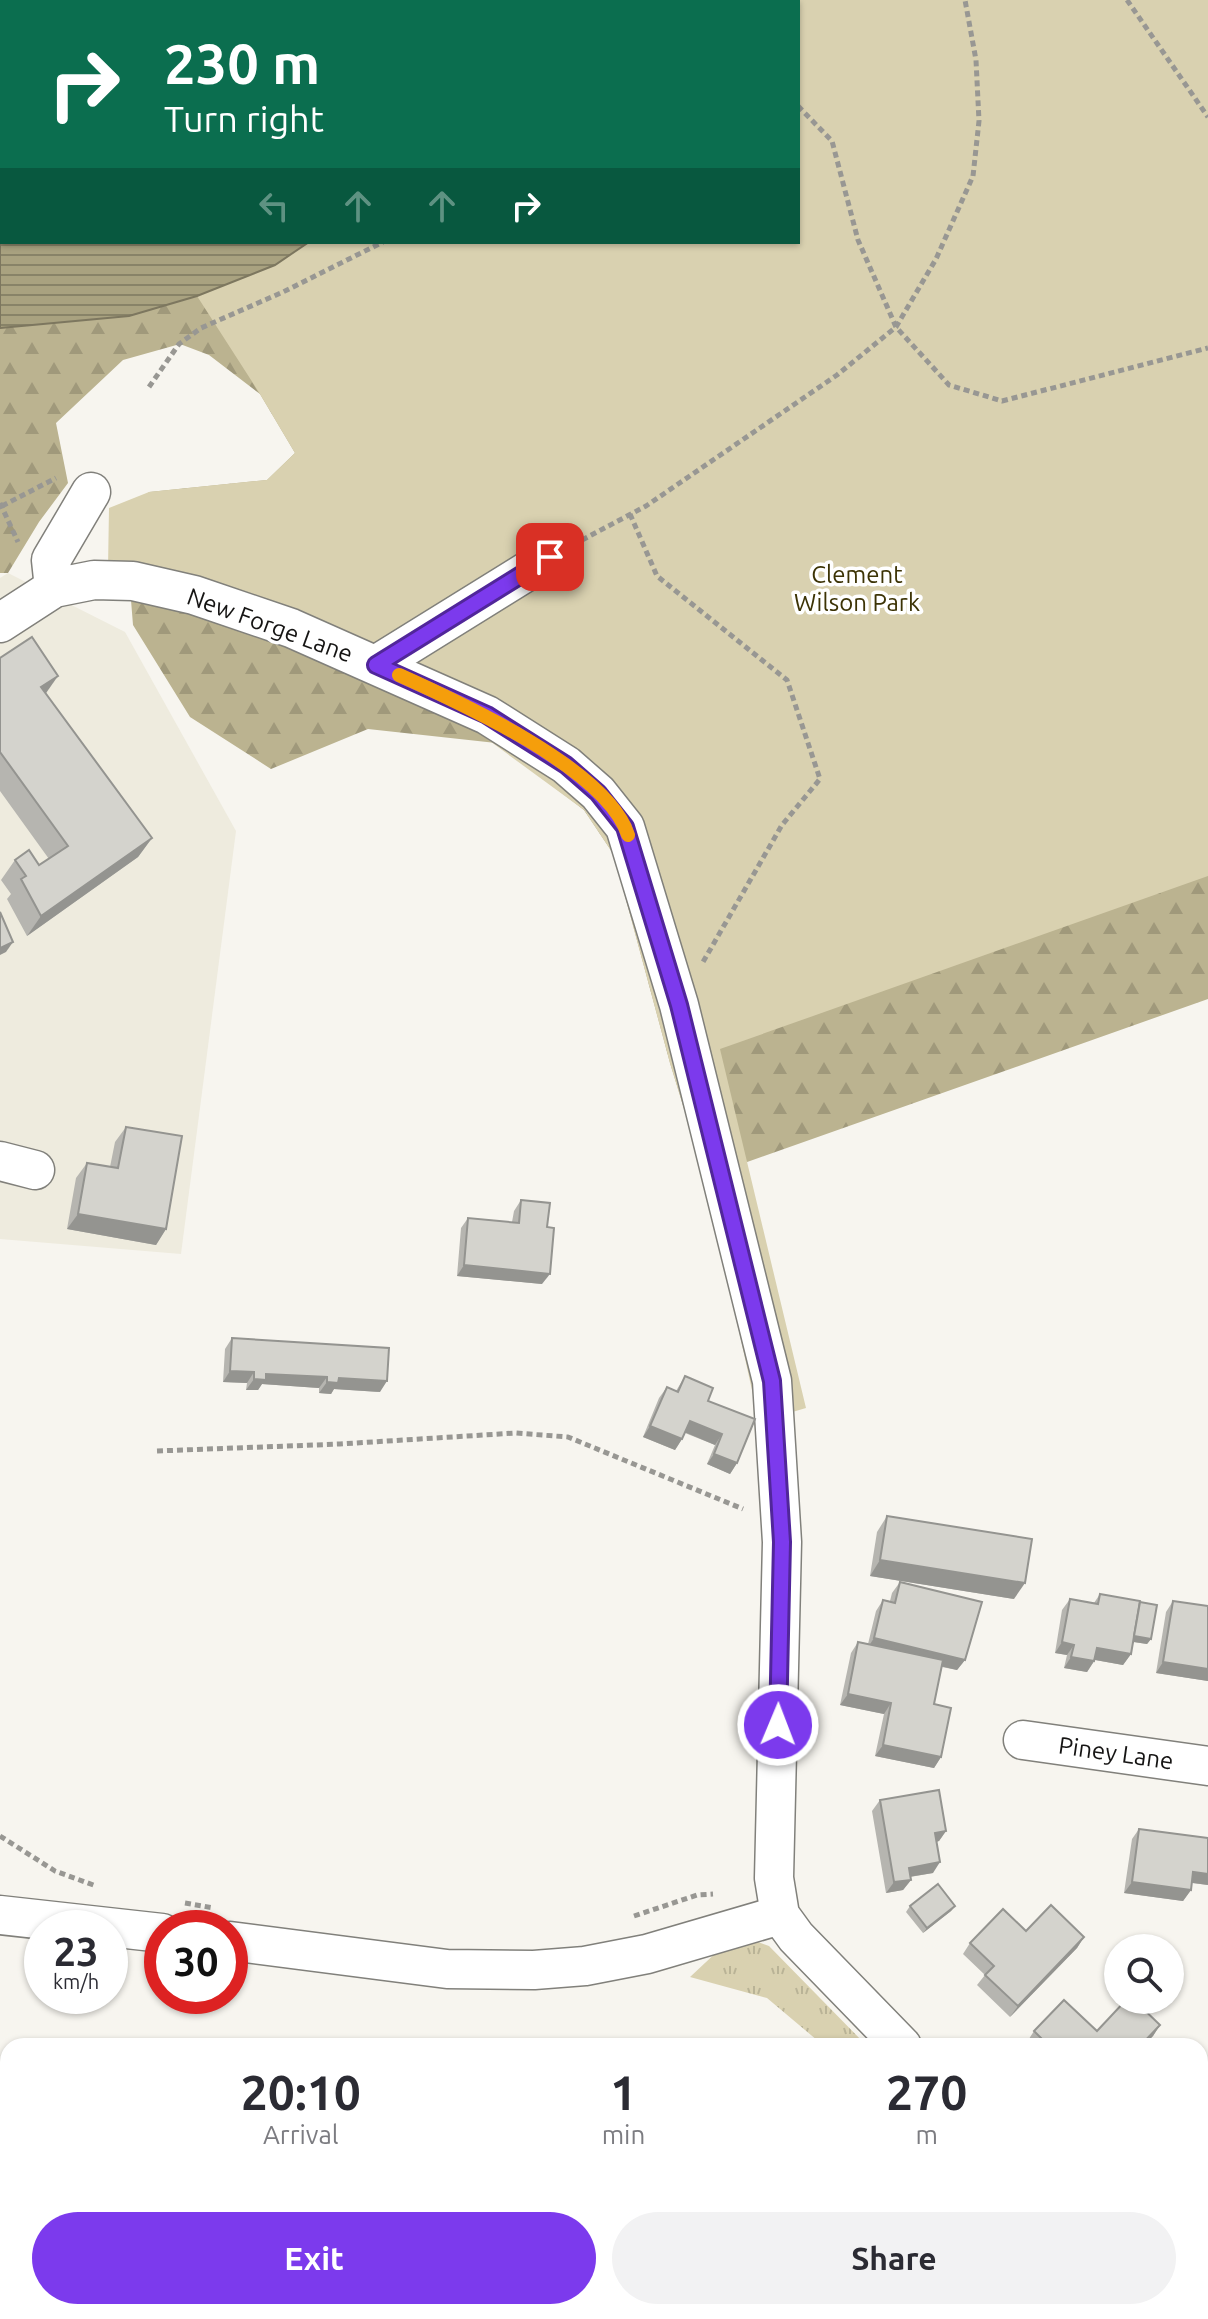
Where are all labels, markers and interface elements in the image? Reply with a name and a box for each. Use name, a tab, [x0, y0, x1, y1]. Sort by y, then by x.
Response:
icon: right	[32, 32, 136, 136]
text: 230 m	[164, 32, 320, 95]
text: Turn right	[164, 98, 324, 139]
icon: left	[252, 184, 296, 228]
icon: ahead	[336, 184, 380, 228]
icon: ahead	[420, 184, 464, 228]
icon: right	[504, 184, 548, 228]
pin	[516, 523, 584, 591]
icon: arrive	[528, 535, 572, 579]
park label: Clement Wilson Park	[794, 561, 920, 616]
street label: New Forge Lane	[183, 583, 357, 667]
position arrow	[736, 1683, 820, 1767]
street label: Piney Lane	[1057, 1732, 1175, 1774]
speed limit sign: 30	[144, 1910, 248, 2014]
text: 23	[53, 1929, 99, 1974]
map controls	[1104, 1934, 1184, 2014]
button: search	[1104, 1934, 1184, 2014]
text: km/h	[53, 1970, 99, 1993]
text: 20:10	[241, 2065, 361, 2119]
text: 1	[610, 2065, 637, 2119]
text: 270	[886, 2065, 967, 2119]
text: Arrival	[263, 2120, 339, 2149]
text: min	[602, 2120, 645, 2149]
text: m	[915, 2120, 938, 2149]
button: Exit	[32, 2212, 596, 2304]
button: Share	[612, 2212, 1176, 2304]

